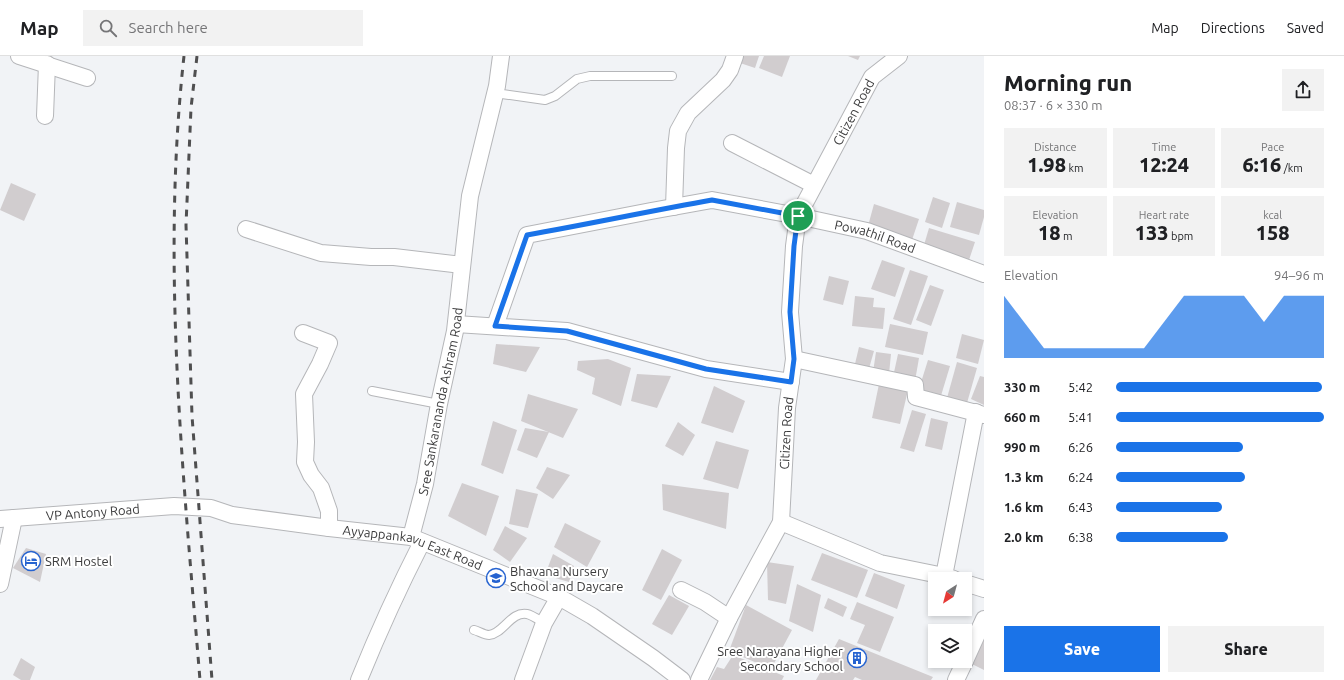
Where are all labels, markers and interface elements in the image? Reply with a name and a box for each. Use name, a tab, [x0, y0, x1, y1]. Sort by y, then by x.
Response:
search box	[83, 10, 363, 46]
text: Map	[20, 17, 59, 39]
icon: search	[97, 17, 119, 39]
text: Search here	[129, 19, 208, 36]
text: Map	[1151, 20, 1179, 36]
text: Directions	[1201, 20, 1265, 36]
text: Saved	[1287, 20, 1324, 36]
button: share	[1282, 69, 1324, 111]
text: Morning run	[1004, 70, 1132, 95]
street label: Citizen Road	[830, 77, 877, 148]
text: 08:37 · 6 × 330 m	[1004, 98, 1103, 112]
text: Distance	[1034, 141, 1077, 153]
text: Time	[1152, 141, 1176, 153]
text: Pace	[1261, 141, 1284, 153]
text: 1.98	[1027, 153, 1066, 176]
text: 12:24	[1139, 153, 1189, 176]
text: 6:16	[1242, 153, 1281, 176]
text: km	[1066, 162, 1084, 174]
text: /km	[1281, 162, 1303, 174]
pin	[781, 199, 815, 233]
icon: arrive	[787, 205, 809, 227]
text: Elevation	[1032, 209, 1078, 221]
text: Heart rate	[1139, 209, 1189, 221]
text: kcal	[1263, 209, 1282, 221]
street label: Powathil Road	[833, 217, 917, 255]
text: 18	[1038, 221, 1061, 244]
text: 133	[1135, 221, 1168, 244]
text: 158	[1256, 221, 1290, 244]
text: m	[1061, 230, 1073, 242]
text: bpm	[1168, 230, 1193, 242]
text: Elevation	[1004, 268, 1058, 282]
text: 94–96 m	[1274, 268, 1324, 282]
street label: Sree Sankarananda Ashram Road	[415, 306, 465, 497]
text: 330 m	[1004, 380, 1040, 394]
text: 5:42	[1068, 380, 1093, 394]
street label: Citizen Road	[777, 396, 796, 470]
text: 660 m	[1004, 410, 1040, 424]
text: 5:41	[1068, 410, 1093, 424]
text: 990 m	[1004, 440, 1040, 454]
text: 6:26	[1068, 440, 1093, 454]
text: 1.3 km	[1004, 470, 1043, 484]
text: 6:24	[1068, 470, 1093, 484]
text: 1.6 km	[1004, 500, 1043, 514]
text: 6:43	[1068, 500, 1093, 514]
street label: VP Antony Road	[45, 502, 140, 523]
street label: Ayyappankavu East Road	[342, 523, 484, 572]
text: 2.0 km	[1004, 530, 1043, 544]
text: 6:38	[1068, 530, 1093, 544]
hotel icon: SRM Hostel	[20, 550, 42, 572]
place label: SRM Hostel	[45, 554, 113, 568]
place label: Bhavana Nursery School and Daycare	[510, 564, 623, 593]
school or university icon: Bhavana Nursery School and Daycare	[485, 567, 507, 589]
north arrow	[928, 572, 972, 616]
map controls	[928, 572, 972, 668]
button: layers	[928, 624, 972, 668]
button: Save	[1004, 626, 1160, 672]
button: Share	[1168, 626, 1324, 672]
place label: Sree Narayana Higher Secondary School	[717, 644, 844, 673]
building icon: Sree Narayana Higher Secondary School	[846, 647, 868, 669]

